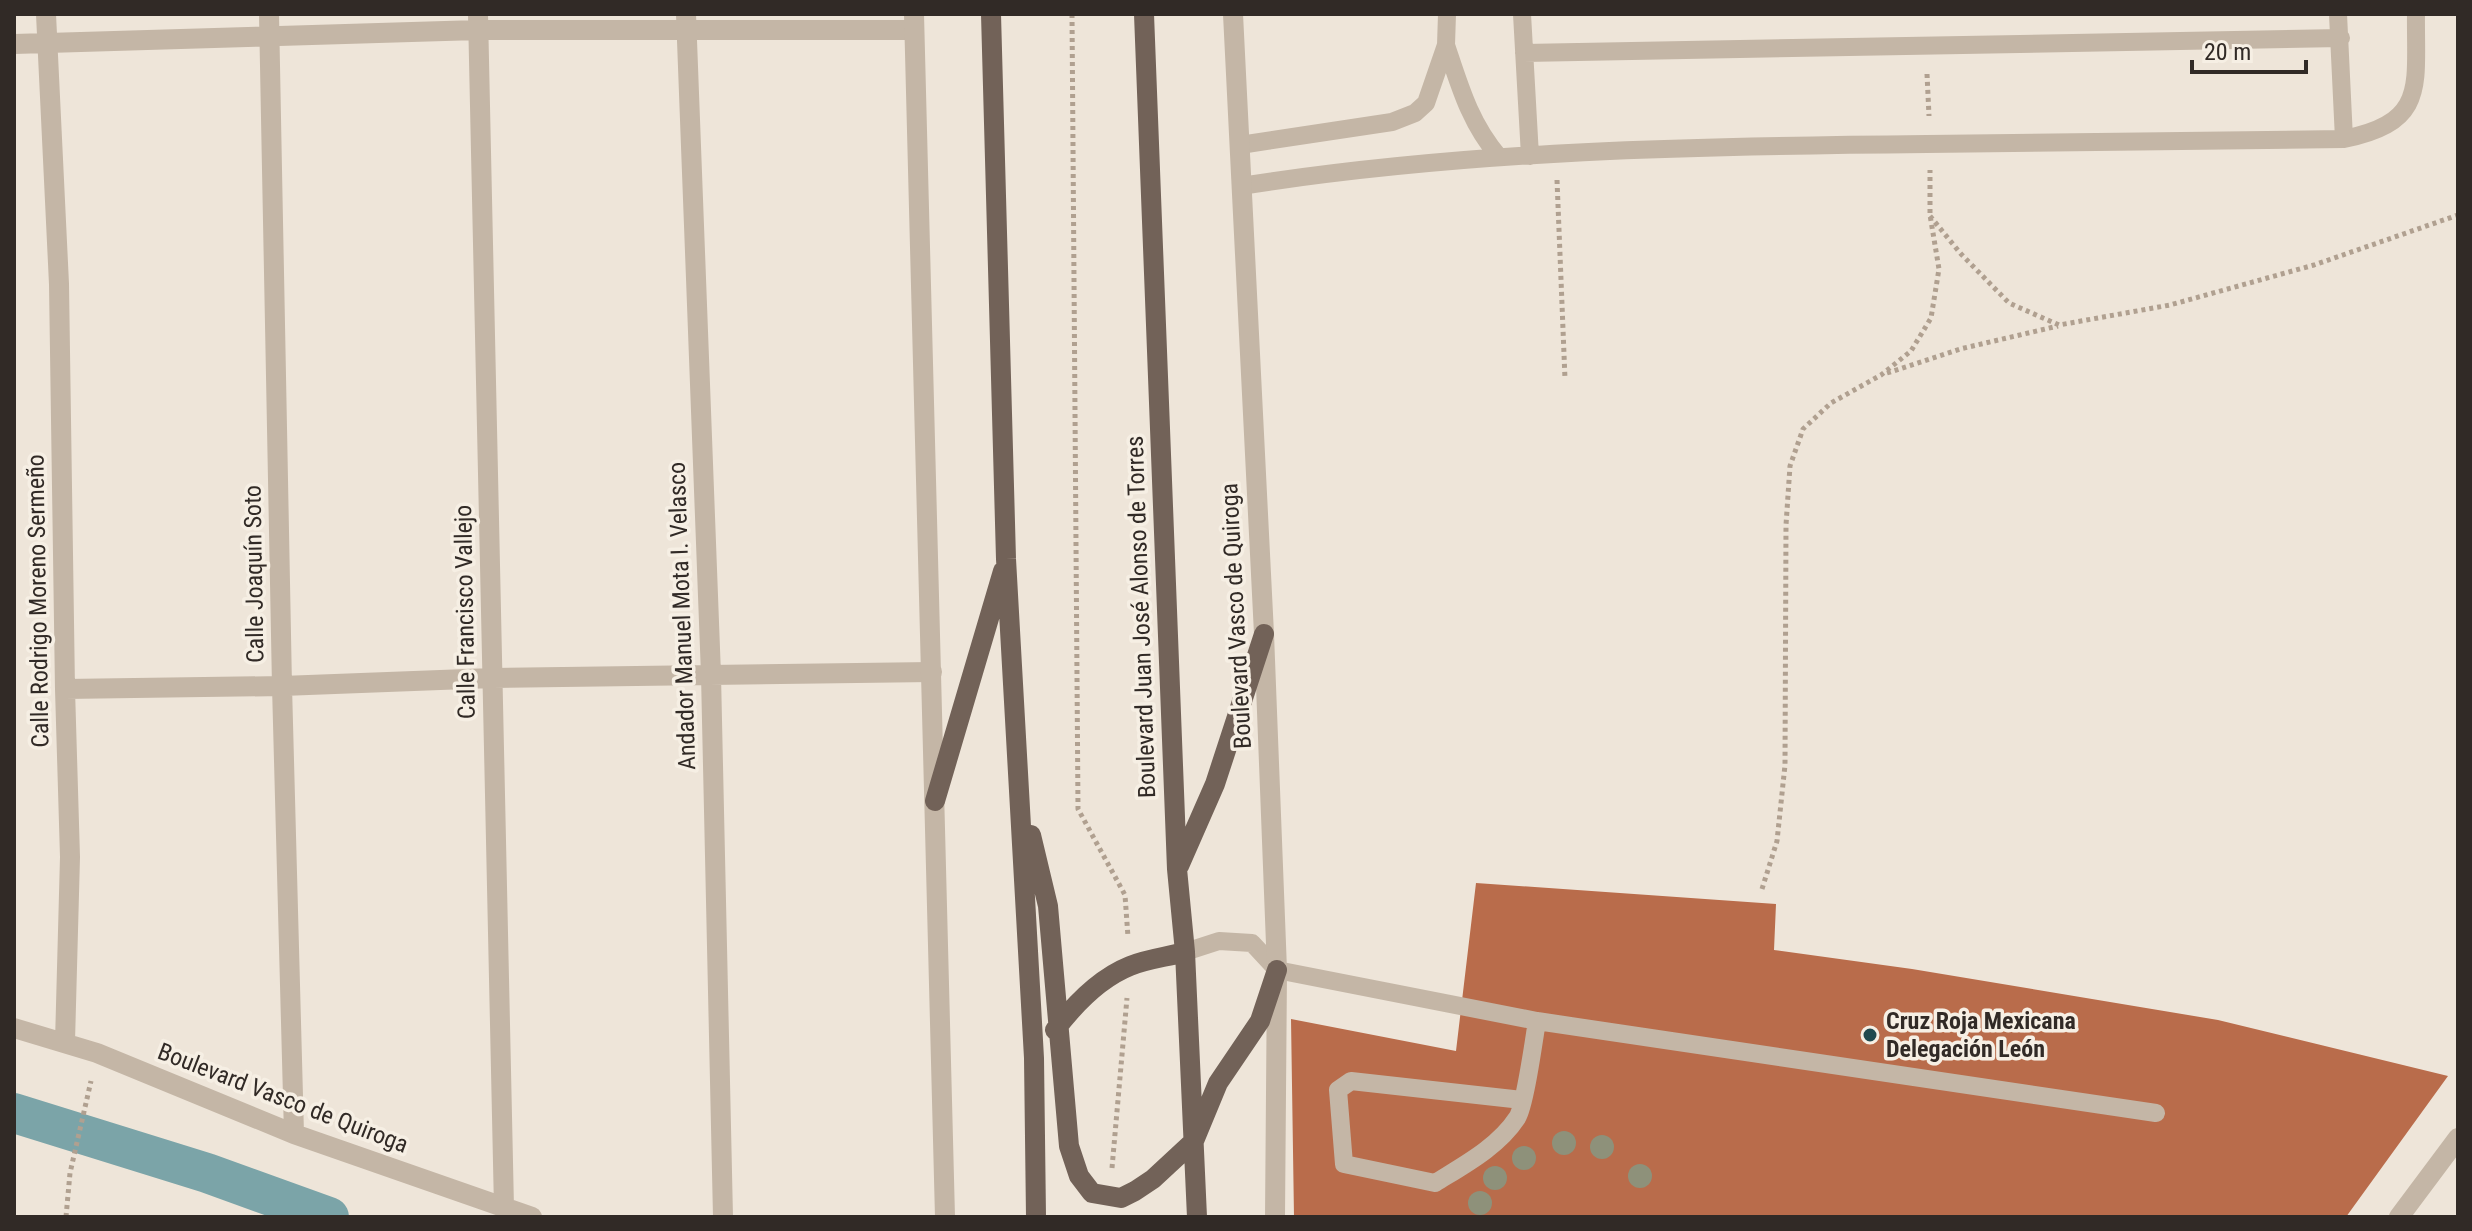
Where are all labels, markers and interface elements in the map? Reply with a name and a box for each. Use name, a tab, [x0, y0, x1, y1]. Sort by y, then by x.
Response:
scale bar	[2192, 24, 2306, 74]
text: 20 m	[2204, 38, 2251, 66]
street label: Boulevard Juan José Alonso de Torres	[1121, 435, 1161, 799]
street label: Calle Rodrigo Moreno Sermeño	[21, 454, 55, 748]
street label: Andador Manuel Mota I. Velasco	[663, 462, 701, 770]
street label: Boulevard Vasco de Quiroga	[1215, 482, 1257, 750]
street label: Calle Joaquín Soto	[238, 485, 270, 663]
street label: Calle Francisco Vallejo	[449, 505, 481, 719]
place label: Cruz Roja Mexicana Delegación León	[1886, 1007, 2076, 1063]
marker: Cruz Roja Mexicana Delegación León	[1861, 1026, 1879, 1044]
street label: Boulevard Vasco de Quiroga	[154, 1037, 412, 1159]

